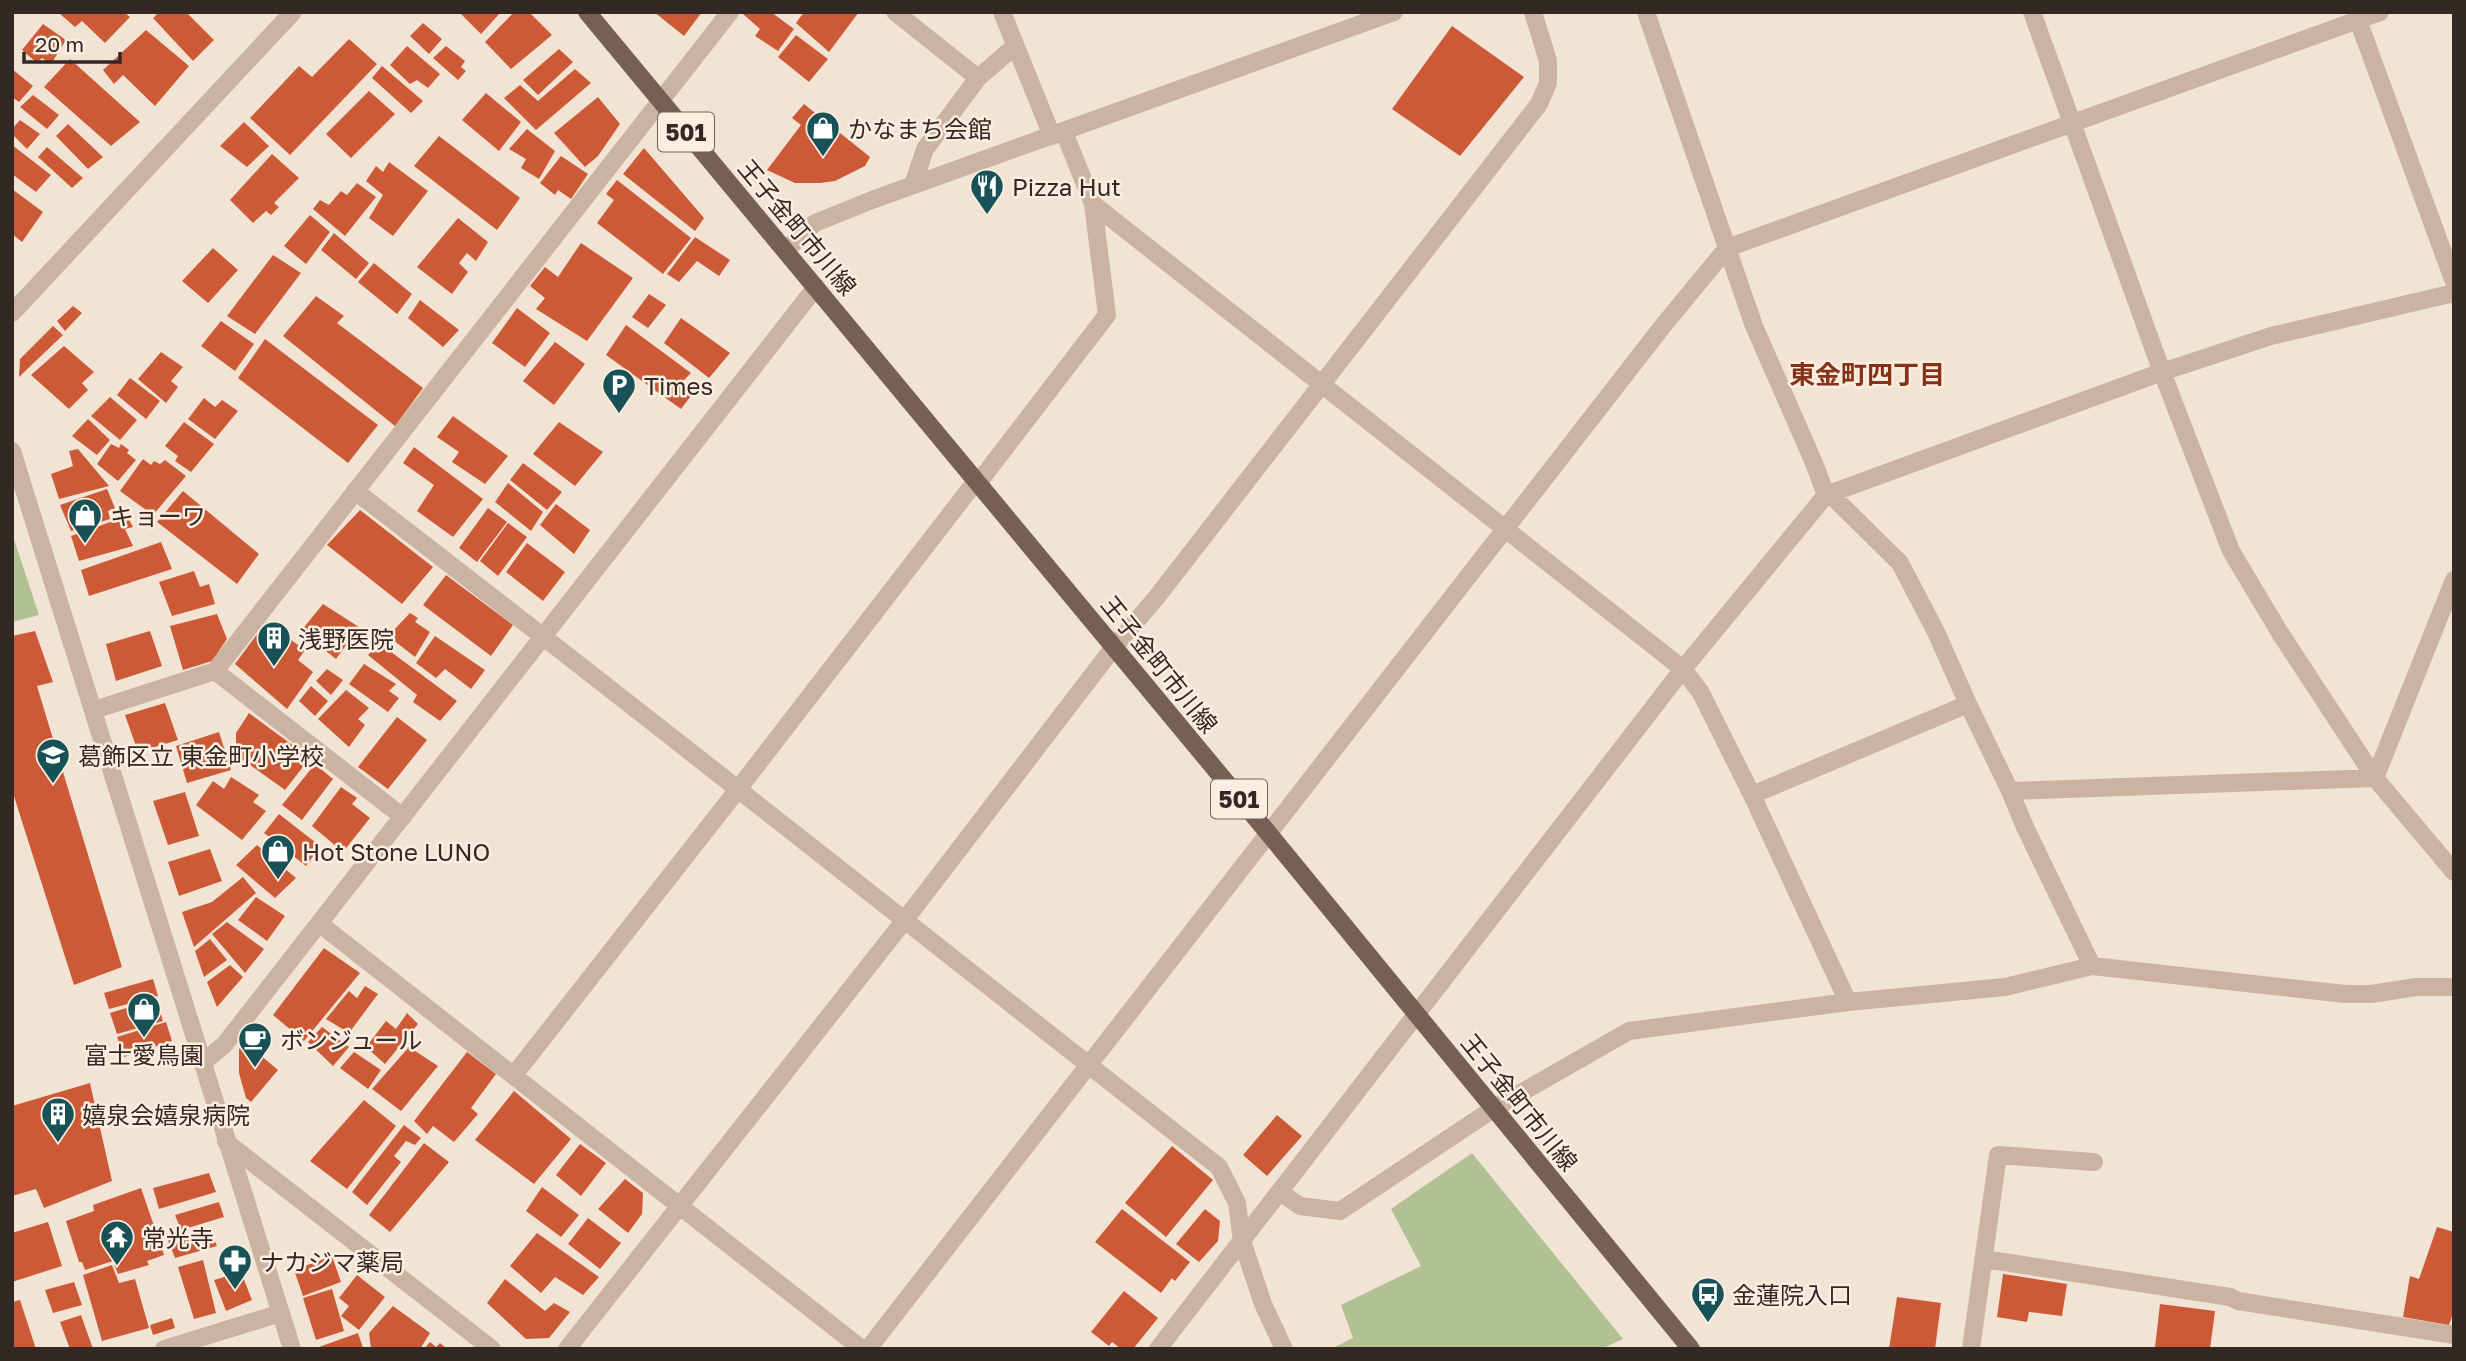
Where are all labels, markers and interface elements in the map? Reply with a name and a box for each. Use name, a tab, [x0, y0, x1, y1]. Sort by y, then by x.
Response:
scale bar	[24, 21, 121, 65]
text: 20 m	[35, 31, 84, 57]
shop icon: かなまち会館	[804, 109, 842, 158]
road number: 501	[658, 113, 714, 152]
place label: かなまち会館	[848, 114, 992, 143]
street label: 王子金町市川線	[733, 153, 863, 301]
restaurant icon: Pizza Hut	[968, 167, 1006, 216]
place label: Pizza Hut	[1012, 172, 1121, 201]
district label: 東金町四丁目	[1789, 359, 1945, 390]
parking icon: Times	[600, 366, 638, 415]
place label: Times	[644, 371, 713, 400]
shop icon: キョーワ	[66, 496, 104, 545]
place label: キョーワ	[110, 501, 206, 530]
street label: 王子金町市川線	[1096, 590, 1224, 738]
building icon: 浅野医院	[255, 619, 293, 668]
place label: 浅野医院	[298, 624, 394, 653]
school or university icon: 葛飾区立 東金町小学校	[34, 736, 72, 785]
place label: 葛飾区立 東金町小学校	[78, 741, 324, 770]
road number: 501	[1211, 779, 1267, 818]
shop icon: Hot Stone LUNO	[259, 832, 297, 881]
place label: Hot Stone LUNO	[302, 837, 490, 866]
shop icon: 富士愛鳥園	[125, 990, 163, 1039]
cafe icon: ボンジュール	[236, 1020, 274, 1069]
place label: ボンジュール	[280, 1025, 422, 1054]
street label: 王子金町市川線	[1456, 1028, 1584, 1176]
place label: 富士愛鳥園	[84, 1040, 204, 1069]
building icon: 嬉泉会嬉泉病院	[39, 1095, 77, 1144]
place label: 嬉泉会嬉泉病院	[82, 1100, 250, 1129]
temple icon: 常光寺	[98, 1218, 136, 1267]
place label: 常光寺	[142, 1223, 214, 1252]
pharmacy icon: ナカジマ薬局	[216, 1242, 254, 1291]
place label: ナカジマ薬局	[260, 1247, 404, 1276]
bus stop icon: 金蓮院入口	[1689, 1275, 1727, 1324]
place label: 金蓮院入口	[1732, 1280, 1852, 1309]

